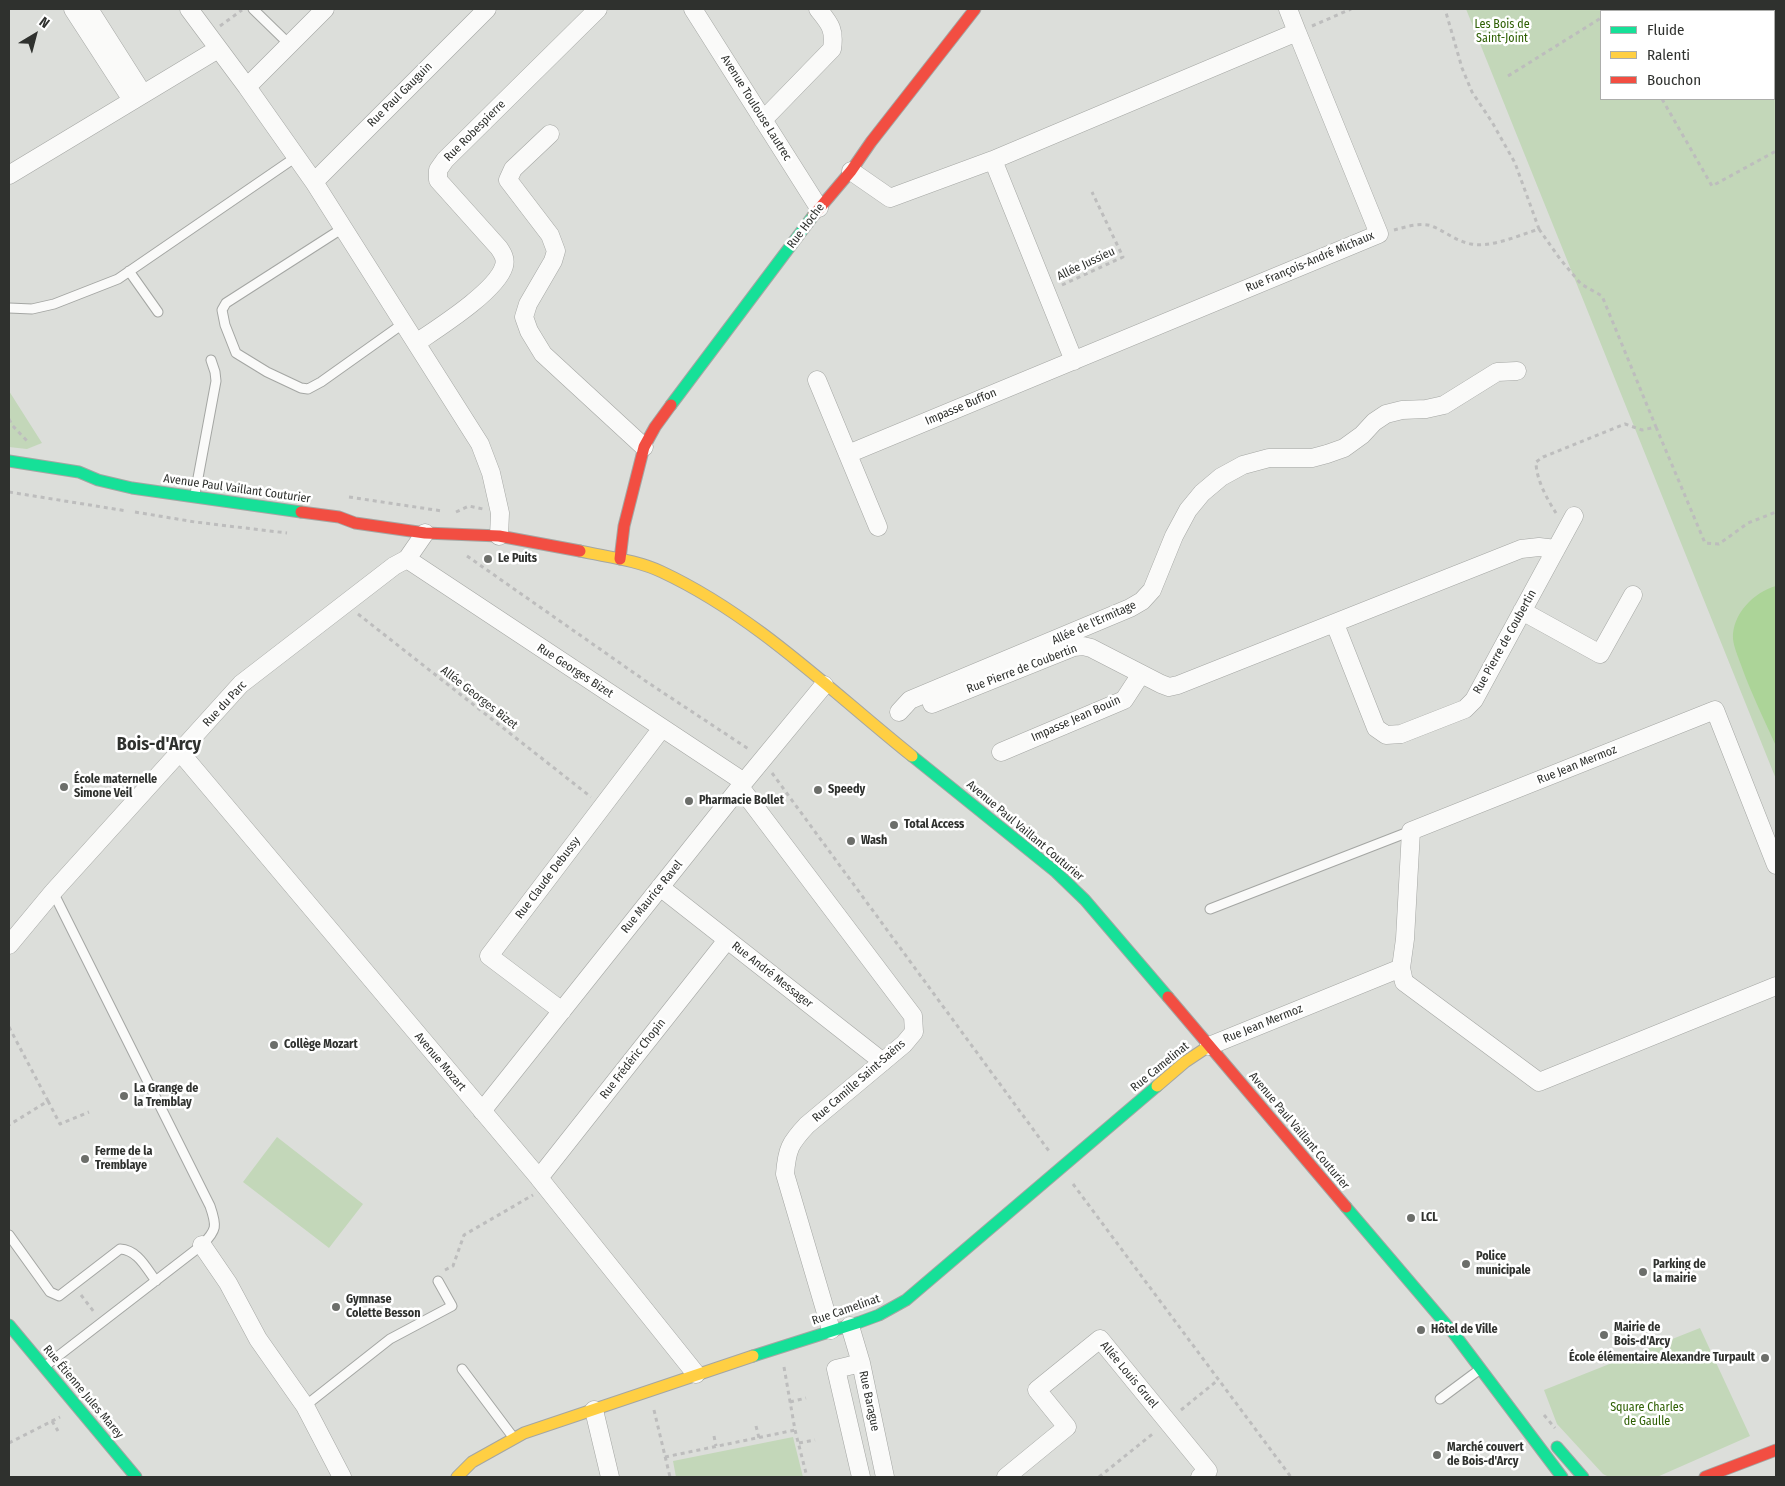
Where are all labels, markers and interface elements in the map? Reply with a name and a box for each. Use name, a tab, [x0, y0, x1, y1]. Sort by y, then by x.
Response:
north arrow	[10, 10, 60, 60]
legend	[1600, 10, 1775, 100]
text: N	[36, 13, 53, 32]
park label: Les Bois de Saint-Joint	[1474, 18, 1530, 46]
text: Fluide	[1647, 21, 1684, 39]
text: Ralenti	[1647, 46, 1690, 64]
street label: Avenue Toulouse Lautrec	[718, 52, 794, 164]
street label: Rue Paul Gauguin	[365, 60, 435, 130]
text: Bouchon	[1647, 71, 1701, 89]
street label: Rue Robespierre	[441, 97, 509, 165]
street label: Rue Hoche	[784, 201, 828, 251]
street label: Rue François-André Michaux	[1244, 228, 1376, 296]
street label: Allée Jussieu	[1055, 244, 1117, 284]
street label: Impasse Buffon	[923, 386, 999, 428]
street label: Avenue Paul Vaillant Couturier	[163, 472, 311, 506]
place label: Le Puits	[498, 552, 537, 566]
marker: Le Puits	[482, 553, 494, 565]
street label: Rue Pierre de Coubertin	[1470, 587, 1540, 697]
street label: Allée de l'Ermitage	[1050, 598, 1138, 648]
street label: Rue Georges Bizet	[534, 641, 616, 701]
street label: Rue Pierre de Coubertin	[965, 641, 1079, 697]
street label: Allée Georges Bizet	[438, 663, 520, 733]
street label: Rue du Parc	[200, 678, 250, 730]
street label: Impasse Jean Bouin	[1029, 693, 1123, 745]
district label: Bois-d'Arcy	[117, 734, 201, 756]
street label: Rue Jean Mermoz	[1535, 742, 1619, 788]
place label: École maternelle Simone Veil	[74, 773, 157, 801]
street label: Avenue Paul Vaillant Couturier	[964, 778, 1086, 884]
marker: École maternelle Simone Veil	[58, 781, 70, 793]
place label: Speedy	[828, 783, 865, 797]
marker: Speedy	[812, 784, 824, 796]
place label: Pharmacie Bollet	[699, 794, 784, 808]
marker: Pharmacie Bollet	[683, 795, 695, 807]
place label: Total Access	[904, 818, 964, 832]
marker: Total Access	[888, 819, 900, 831]
street label: Rue Claude Debussy	[513, 834, 583, 922]
place label: Wash	[861, 834, 887, 848]
marker: Wash	[845, 835, 857, 847]
street label: Rue Maurice Ravel	[618, 858, 686, 936]
street label: Rue André Messager	[729, 939, 815, 1011]
street label: Rue Jean Mermoz	[1221, 1001, 1305, 1047]
street label: Rue Frédéric Chopin	[597, 1016, 669, 1102]
street label: Avenue Mozart	[411, 1030, 469, 1094]
street label: Rue Camille Saint-Saëns	[810, 1037, 908, 1125]
place label: Collège Mozart	[284, 1038, 358, 1052]
marker: Collège Mozart	[268, 1039, 280, 1051]
street label: Rue Camelinat	[1128, 1039, 1192, 1095]
street label: Avenue Paul Vaillant Couturier	[1246, 1070, 1352, 1192]
place label: La Grange de la Tremblay	[134, 1082, 198, 1110]
marker: La Grange de la Tremblay	[118, 1090, 130, 1102]
place label: Ferme de la Tremblaye	[95, 1145, 152, 1173]
marker: Ferme de la Tremblaye	[79, 1153, 91, 1165]
place label: LCL	[1421, 1211, 1438, 1225]
marker: LCL	[1405, 1212, 1417, 1224]
place label: Police municipale	[1476, 1250, 1531, 1278]
marker: Police municipale	[1460, 1258, 1472, 1270]
place label: Parking de la mairie	[1653, 1258, 1706, 1286]
marker: Parking de la mairie	[1637, 1266, 1649, 1278]
street label: Rue Camelinat	[810, 1292, 882, 1328]
place label: Gymnase Colette Besson	[346, 1293, 420, 1321]
marker: Gymnase Colette Besson	[330, 1301, 342, 1313]
place label: Mairie de Bois-d'Arcy	[1614, 1321, 1670, 1349]
place label: Hôtel de Ville	[1431, 1323, 1498, 1337]
marker: Hôtel de Ville	[1415, 1324, 1427, 1336]
marker: Mairie de Bois-d'Arcy	[1598, 1329, 1610, 1341]
street label: Allée Louis Gruel	[1097, 1339, 1161, 1411]
street label: Rue Étienne Jules Marey	[40, 1342, 126, 1442]
place label: École élémentaire Alexandre Turpault	[1569, 1351, 1755, 1365]
marker: École élémentaire Alexandre Turpault	[1759, 1352, 1771, 1364]
street label: Rue Barague	[856, 1370, 882, 1432]
park label: Square Charles de Gaulle	[1610, 1401, 1684, 1429]
place label: Marché couvert de Bois-d'Arcy	[1447, 1441, 1524, 1469]
marker: Marché couvert de Bois-d'Arcy	[1431, 1449, 1443, 1461]

